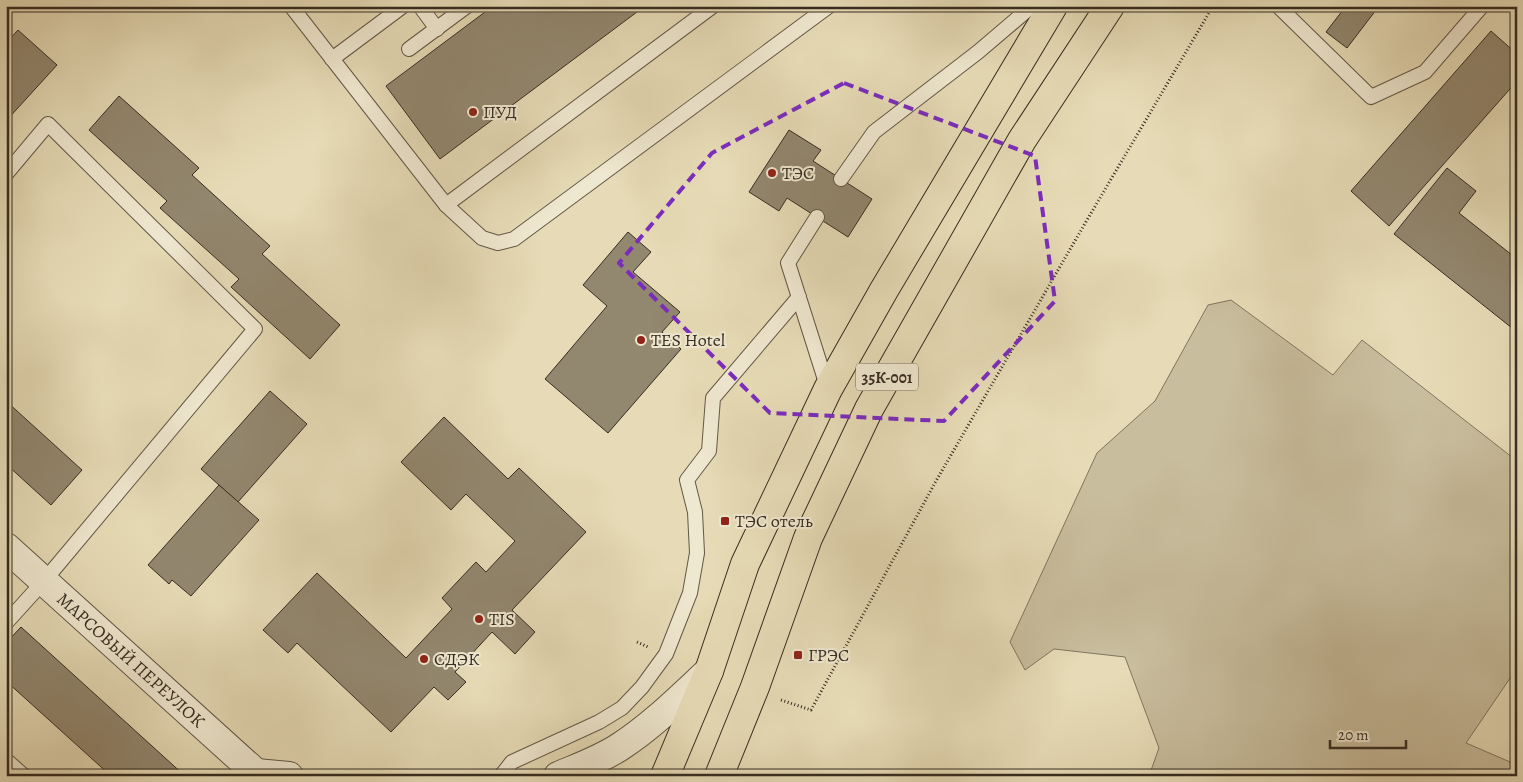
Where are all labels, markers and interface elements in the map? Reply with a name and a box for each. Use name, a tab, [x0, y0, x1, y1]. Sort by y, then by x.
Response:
place label: ПУД	[483, 100, 517, 124]
marker: ПУД	[467, 106, 479, 118]
place label: ТЭС	[782, 161, 814, 185]
marker: ТЭС	[766, 167, 778, 179]
place label: TES Hotel	[651, 328, 726, 352]
marker: TES Hotel	[635, 334, 647, 346]
road number: 35К-001	[856, 364, 918, 391]
place label: ТЭС отель	[735, 509, 813, 533]
marker: ТЭС отель	[719, 515, 731, 527]
street label: МАРСОВЫЙ ПЕРЕУЛОК	[52, 587, 211, 733]
place label: TIS	[489, 607, 515, 631]
marker: TIS	[473, 613, 485, 625]
place label: ГРЭС	[808, 643, 849, 667]
place label: СДЭК	[434, 647, 480, 671]
marker: ГРЭС	[792, 649, 804, 661]
marker: СДЭК	[418, 653, 430, 665]
scale bar	[1330, 717, 1407, 749]
text: 20 m	[1338, 725, 1369, 745]

